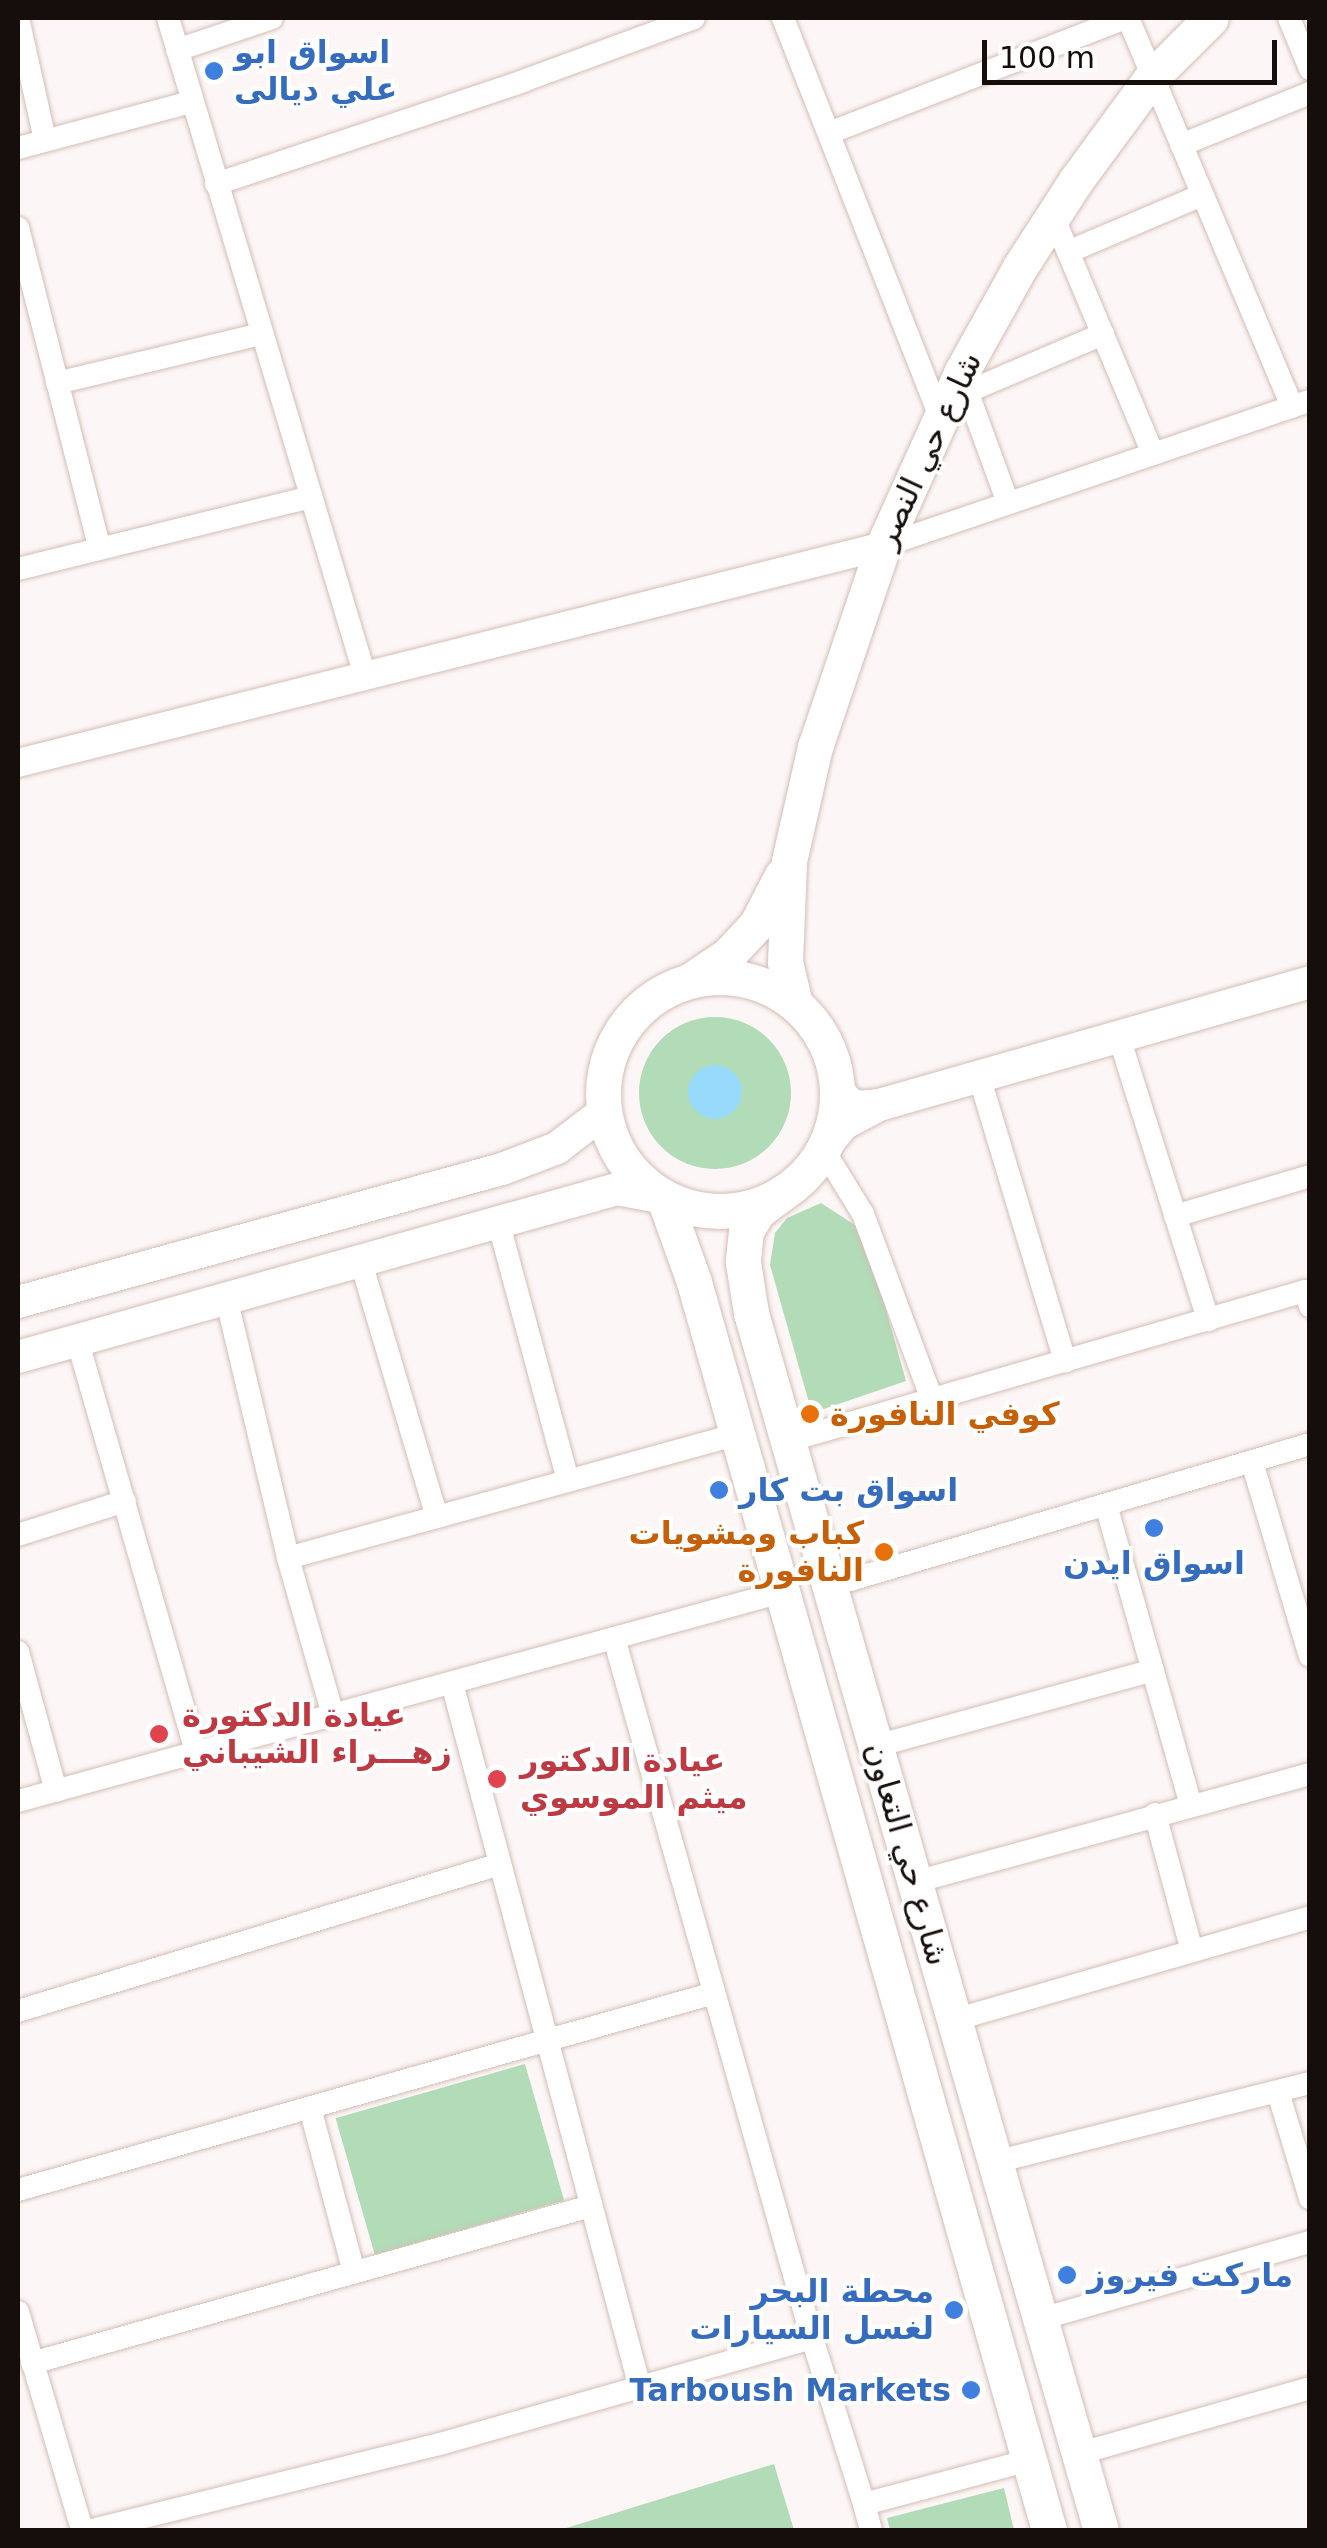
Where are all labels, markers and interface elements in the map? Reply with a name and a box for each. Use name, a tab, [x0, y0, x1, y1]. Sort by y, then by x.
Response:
scale bar	[987, 20, 1282, 82]
place label: اسواق ابو علي ديالى	[234, 34, 397, 109]
text: 100 m	[999, 40, 1095, 75]
marker: اسواق ابو علي ديالى	[203, 60, 225, 82]
street label: شارع حي النصر	[866, 346, 990, 554]
place label: كوفي النافورة	[830, 1395, 1060, 1433]
marker: كوفي النافورة	[799, 1403, 821, 1425]
place label: اسواق بت كار	[739, 1471, 958, 1509]
marker: اسواق بت كار	[708, 1479, 730, 1501]
place label: كباب ومشويات النافورة	[629, 1515, 864, 1590]
marker: اسواق ايدن	[1143, 1517, 1165, 1539]
marker: كباب ومشويات النافورة	[873, 1541, 895, 1563]
place label: اسواق ايدن	[1063, 1544, 1245, 1582]
place label: عيادة الدكتورة زهـــراء الشيباني	[182, 1697, 452, 1772]
marker: عيادة الدكتورة زهـــراء الشيباني	[146, 1721, 172, 1747]
street label: شارع حي التعاون	[857, 1738, 957, 1970]
place label: عيادة الدكتور ميثم الموسوي	[520, 1742, 748, 1817]
marker: عيادة الدكتور ميثم الموسوي	[484, 1766, 510, 1792]
place label: ماركت فيروز	[1087, 2256, 1293, 2294]
marker: ماركت فيروز	[1056, 2264, 1078, 2286]
place label: محطة البحر لغسل السيارات	[689, 2273, 934, 2348]
marker: محطة البحر لغسل السيارات	[943, 2299, 965, 2321]
place label: Tarboush Markets	[630, 2371, 951, 2409]
marker: Tarboush Markets	[960, 2379, 982, 2401]

